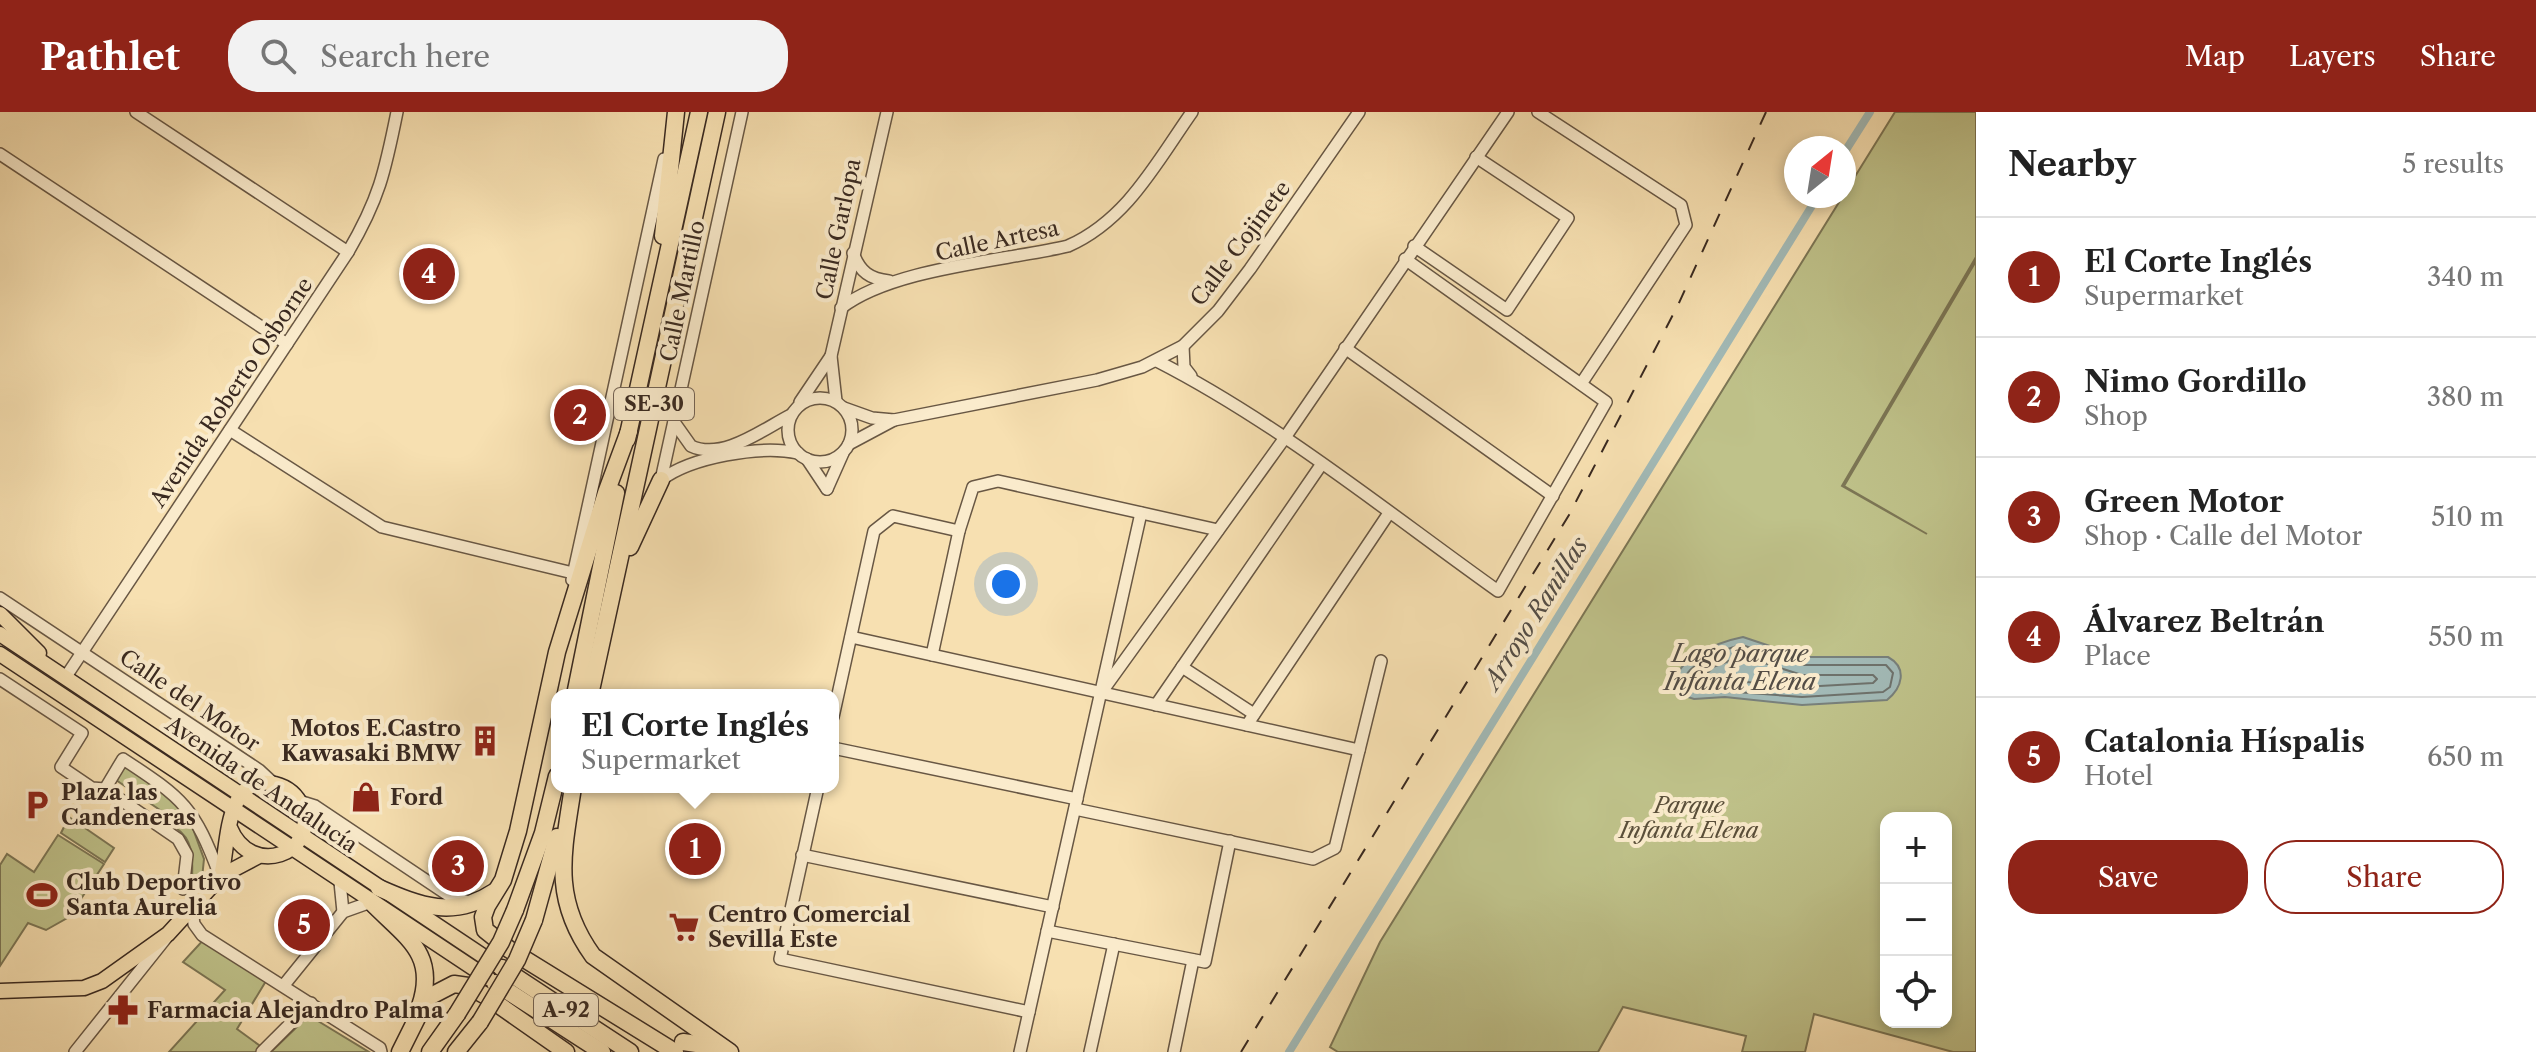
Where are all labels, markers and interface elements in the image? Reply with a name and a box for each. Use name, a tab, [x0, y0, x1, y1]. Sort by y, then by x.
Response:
search box	[228, 20, 788, 92]
text: Pathlet	[40, 33, 180, 80]
icon: search	[256, 34, 300, 78]
text: Search here	[320, 38, 490, 75]
text: Map	[2185, 39, 2245, 73]
text: Layers	[2289, 39, 2376, 73]
text: Share	[2420, 39, 2496, 73]
north arrow	[1784, 136, 1856, 208]
text: Nearby	[2008, 143, 2136, 185]
text: 5 results	[2402, 148, 2504, 180]
street label: Calle Garlopa	[810, 156, 867, 302]
street label: Calle Cojinete	[1185, 176, 1296, 311]
street label: Calle Artesa	[933, 214, 1062, 267]
street label: Calle Martillo	[654, 218, 711, 364]
text: El Corte Inglés	[2084, 243, 2312, 280]
pin: 4	[403, 244, 455, 304]
text: 1	[2028, 261, 2040, 293]
text: 340 m	[2427, 261, 2504, 293]
street label: Avenida Roberto Osborne	[144, 272, 318, 513]
text: Supermarket	[2084, 280, 2244, 312]
text: Nimo Gordillo	[2084, 363, 2307, 400]
text: 2	[2026, 381, 2042, 413]
text: 380 m	[2427, 381, 2504, 413]
pin: 2	[554, 385, 606, 445]
road number: SE-30	[614, 388, 694, 420]
text: Shop	[2084, 400, 2148, 432]
text: Green Motor	[2084, 483, 2284, 520]
text: 3	[2027, 501, 2041, 533]
text: 510 m	[2431, 501, 2504, 533]
text: Shop · Calle del Motor	[2084, 520, 2362, 552]
water label: Arroyo Ranillas	[1475, 531, 1594, 698]
your location	[986, 564, 1026, 604]
text: Álvarez Beltrán	[2084, 603, 2325, 640]
text: 4	[2026, 621, 2042, 653]
text: 550 m	[2428, 621, 2504, 653]
water label: Lago parque Infanta Elena	[1662, 639, 1816, 696]
text: Place	[2084, 640, 2151, 672]
street label: Calle del Motor	[114, 643, 265, 757]
popup	[551, 689, 839, 793]
text: El Corte Inglés	[581, 707, 809, 744]
street label: Avenida de Andalucía	[160, 710, 363, 859]
place label: Motos E.Castro Kawasaki BMW	[281, 715, 462, 767]
text: Catalonia Híspalis	[2084, 723, 2365, 760]
building icon: Motos E.Castro Kawasaki BMW	[468, 724, 502, 758]
text: 5	[2027, 741, 2041, 773]
text: 650 m	[2427, 741, 2504, 773]
text: Supermarket	[581, 744, 741, 776]
text: Hotel	[2084, 760, 2153, 792]
place label: Plaza las Candeneras	[61, 779, 196, 831]
shop icon: Ford	[349, 780, 383, 814]
place label: Ford	[390, 784, 444, 811]
parking icon: Plaza las Candeneras	[20, 788, 54, 822]
park label: Parque Infanta Elena	[1617, 792, 1759, 844]
map controls	[1880, 812, 1952, 1028]
button: +	[1880, 812, 1952, 884]
pin: 1	[669, 819, 721, 879]
pin: 3	[432, 836, 484, 896]
button: Save	[2008, 840, 2248, 914]
button: Share	[2264, 840, 2504, 914]
place label: Club Deportivo Santa Aurelia	[66, 869, 241, 921]
sports icon: Club Deportivo Santa Aurelia	[25, 878, 59, 912]
button: −	[1880, 884, 1952, 956]
pin: 5	[278, 895, 330, 955]
place label: Centro Comercial Sevilla Este	[708, 901, 911, 953]
supermarket icon: Centro Comercial Sevilla Este	[667, 910, 701, 944]
button: locate	[1880, 956, 1952, 1028]
pharmacy icon: Farmacia Alejandro Palma	[106, 993, 140, 1027]
road number: A-92	[534, 994, 598, 1026]
place label: Farmacia Alejandro Palma	[147, 997, 444, 1024]

